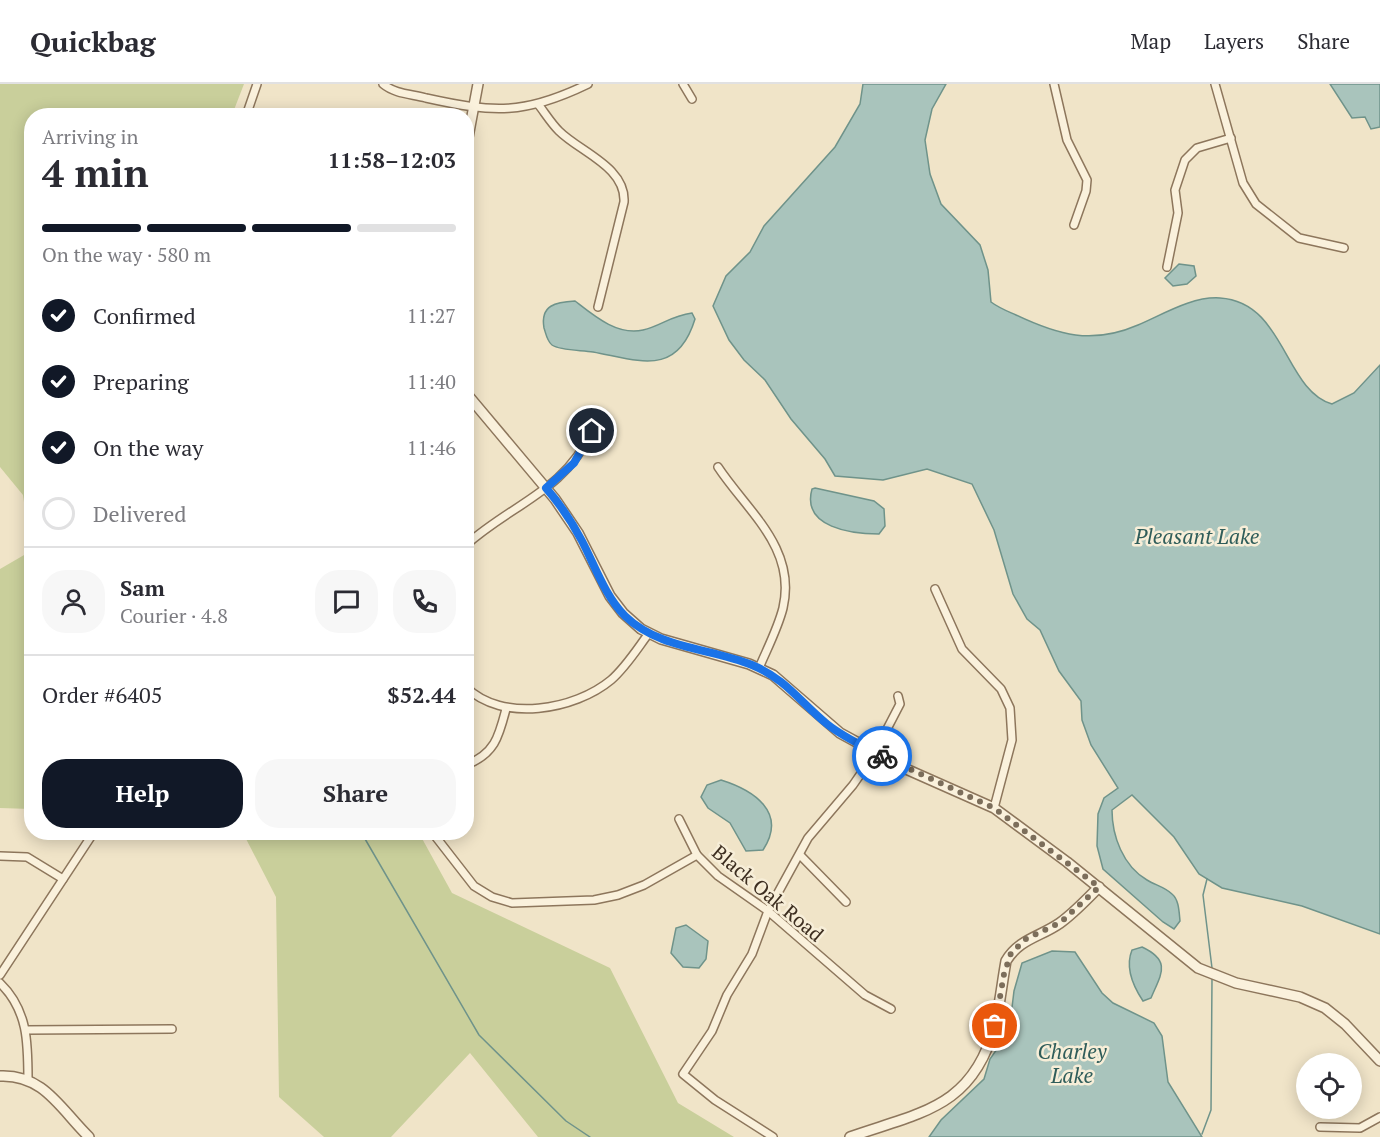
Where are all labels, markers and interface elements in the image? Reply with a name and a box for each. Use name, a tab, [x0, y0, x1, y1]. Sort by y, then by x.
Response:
text: Quickbag	[30, 23, 156, 60]
text: Map	[1130, 27, 1171, 55]
text: Layers	[1204, 27, 1264, 55]
text: Share	[1297, 27, 1350, 55]
text: Arriving in	[42, 123, 138, 150]
text: 11:58–12:03	[328, 145, 456, 174]
text: 4 min	[42, 146, 149, 198]
text: On the way · 580 m	[42, 241, 211, 268]
icon: check	[42, 299, 75, 332]
text: Confirmed	[93, 301, 196, 330]
text: 11:27	[407, 302, 456, 329]
icon: check	[42, 365, 75, 398]
text: Preparing	[93, 367, 189, 396]
text: 11:40	[407, 368, 456, 395]
pin	[566, 405, 617, 456]
icon: home	[575, 414, 608, 447]
icon: check	[42, 431, 75, 464]
text: On the way	[93, 433, 203, 462]
text: 11:46	[407, 434, 456, 461]
text: Delivered	[93, 499, 186, 528]
water label: Pleasant Lake	[1134, 522, 1260, 550]
button: person	[42, 570, 105, 633]
button: chat	[315, 570, 378, 633]
button: phone	[393, 570, 456, 633]
text: Sam	[120, 573, 165, 602]
text: Courier · 4.8	[120, 602, 228, 629]
text: Order #6405	[42, 680, 162, 709]
text: $52.44	[387, 680, 456, 709]
courier	[852, 726, 912, 786]
icon: bike	[866, 740, 899, 773]
button: Help	[42, 759, 243, 828]
button: Share	[255, 759, 456, 828]
street label: Black Oak Road	[707, 838, 829, 948]
pin	[969, 1000, 1020, 1051]
icon: bag	[978, 1009, 1011, 1042]
water label: Charley Lake	[1038, 1037, 1107, 1089]
map controls	[1296, 1053, 1362, 1119]
button: locate	[1296, 1053, 1362, 1119]

